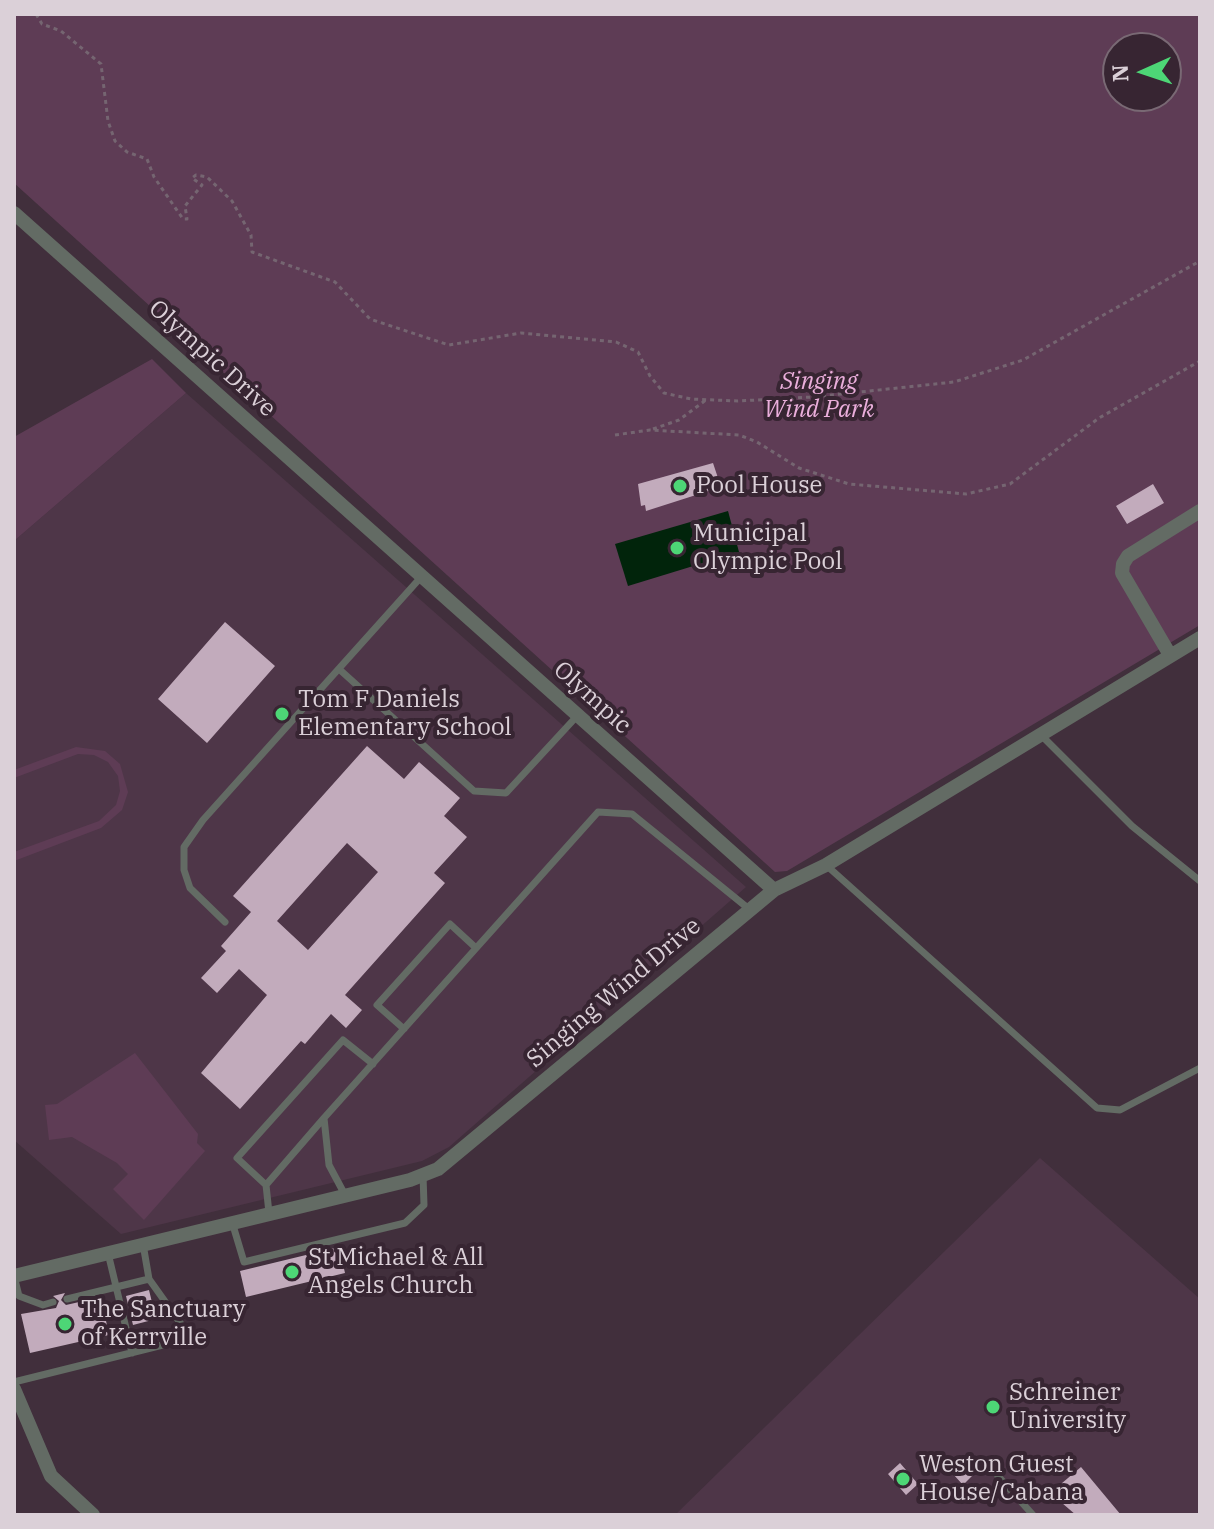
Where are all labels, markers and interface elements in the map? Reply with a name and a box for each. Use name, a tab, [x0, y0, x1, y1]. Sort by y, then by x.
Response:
north arrow	[1102, 32, 1182, 112]
text: N	[1105, 64, 1134, 83]
street label: Olympic Drive	[143, 294, 281, 424]
park label: Singing Wind Park	[764, 368, 874, 424]
place label: Pool House	[696, 472, 822, 500]
marker: Pool House	[671, 477, 689, 495]
place label: Municipal Olympic Pool	[693, 520, 842, 576]
marker: Municipal Olympic Pool	[668, 539, 686, 557]
street label: Olympic	[547, 656, 637, 740]
place label: Tom F Daniels Elementary School	[298, 686, 512, 742]
marker: Tom F Daniels Elementary School	[273, 705, 291, 723]
street label: Singing Wind Drive	[521, 912, 707, 1074]
place label: St Michael & All Angels Church	[308, 1244, 484, 1300]
marker: St Michael & All Angels Church	[283, 1263, 301, 1281]
place label: The Sanctuary of Kerrville	[81, 1296, 246, 1352]
marker: The Sanctuary of Kerrville	[56, 1315, 74, 1333]
place label: Schreiner University	[1009, 1379, 1126, 1435]
marker: Schreiner University	[984, 1398, 1002, 1416]
place label: Weston Guest House/Cabana	[919, 1451, 1084, 1507]
marker: Weston Guest House/Cabana	[894, 1470, 912, 1488]

